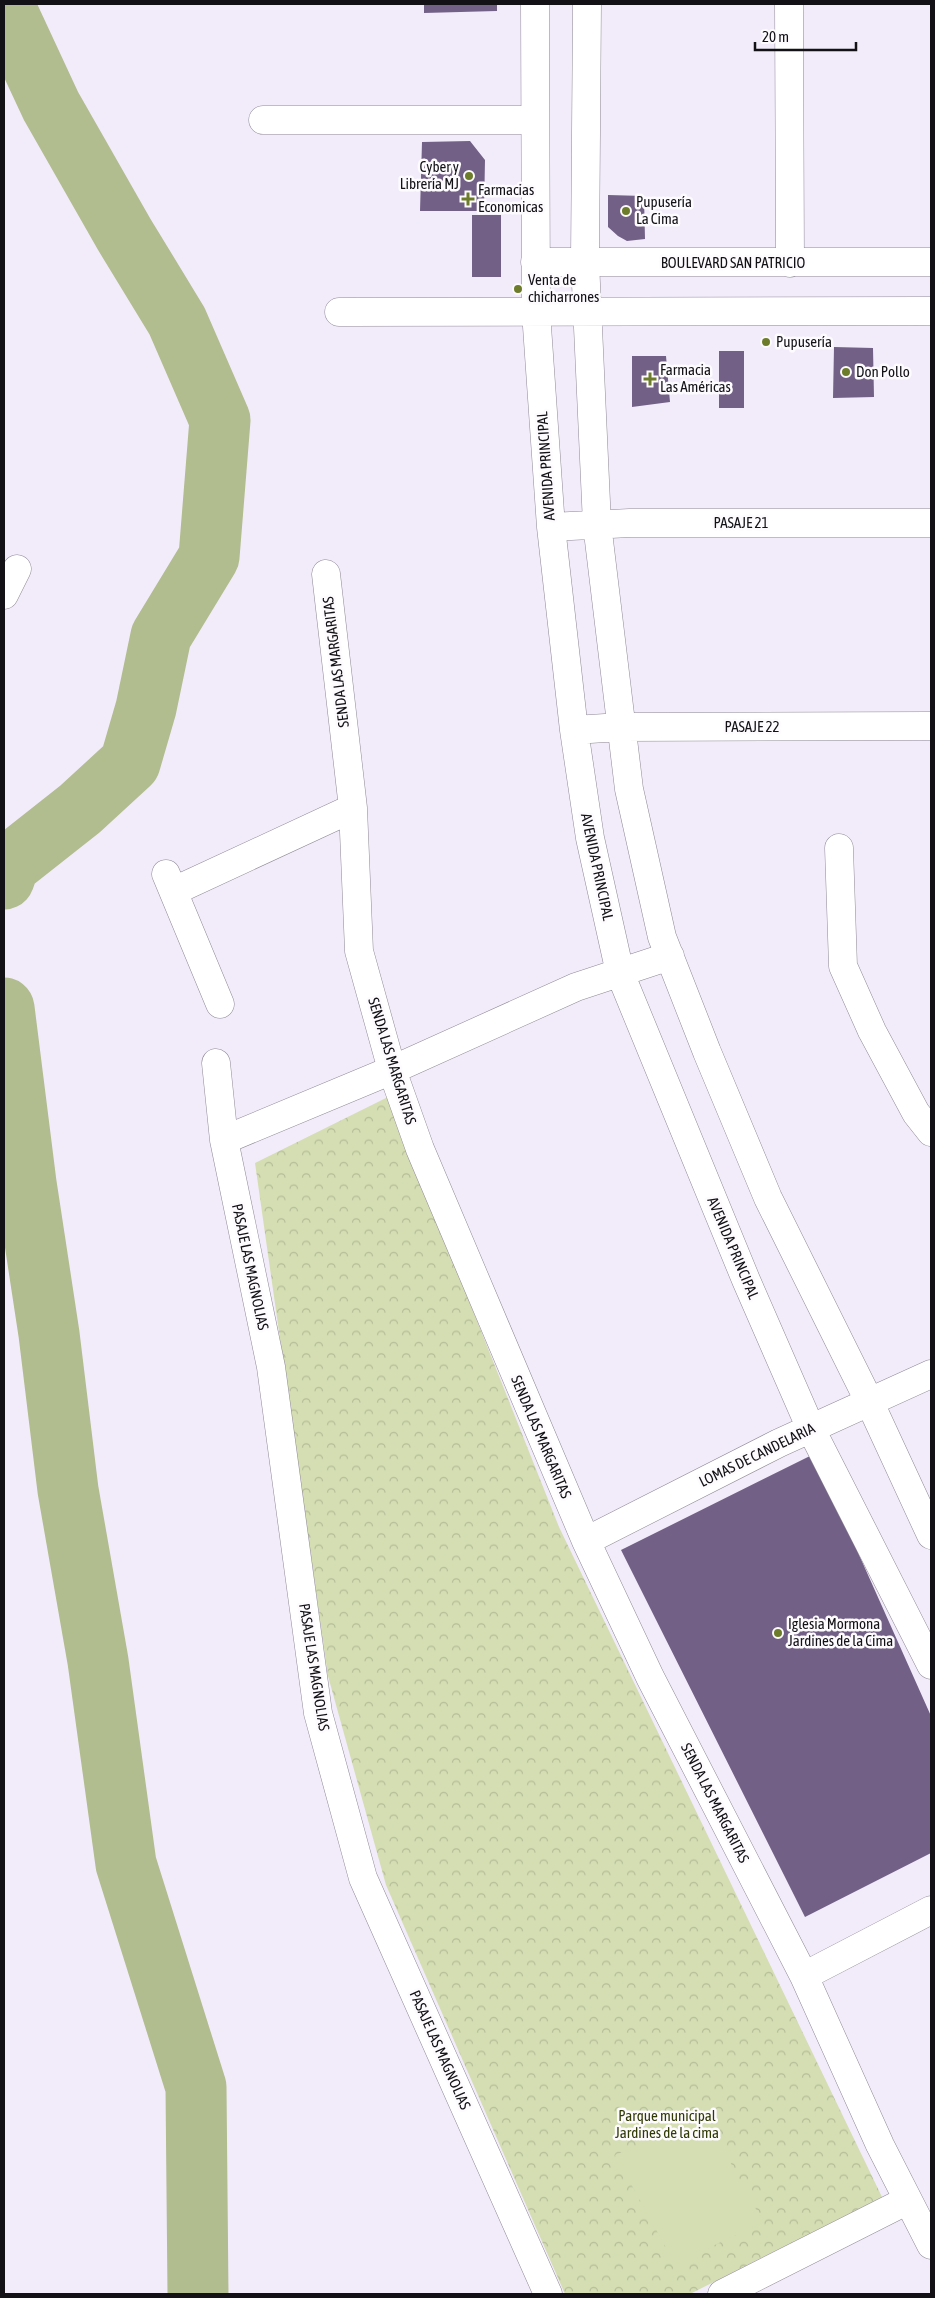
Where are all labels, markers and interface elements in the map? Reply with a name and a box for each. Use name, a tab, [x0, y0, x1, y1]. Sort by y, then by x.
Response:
scale bar	[755, 20, 856, 52]
text: 20 m	[762, 28, 789, 45]
place label: Cyber y Librería MJ	[400, 158, 459, 192]
marker: Cyber y Librería MJ	[463, 170, 475, 182]
place label: Farmacias Economicas	[478, 181, 543, 215]
marker: Farmacias Economicas	[462, 193, 474, 205]
place label: Pupusería La Cima	[636, 193, 692, 227]
marker: Pupusería La Cima	[620, 205, 632, 217]
street label: BOULEVARD SAN PATRICIO	[661, 254, 806, 271]
place label: Venta de chicharrones	[528, 271, 599, 305]
marker: Venta de chicharrones	[512, 283, 524, 295]
place label: Pupusería	[776, 333, 832, 350]
marker: Pupusería	[760, 336, 772, 348]
place label: Farmacia Las Américas	[660, 361, 731, 395]
place label: Don Pollo	[856, 363, 910, 380]
marker: Don Pollo	[840, 366, 852, 378]
marker: Farmacia Las Américas	[644, 373, 656, 385]
street label: AVENIDA PRINCIPAL	[533, 411, 558, 521]
street label: PASAJE 21	[713, 514, 769, 531]
street label: SENDA LAS MARGARITAS	[319, 596, 352, 729]
street label: PASAJE 22	[724, 718, 780, 735]
street label: AVENIDA PRINCIPAL	[578, 812, 617, 922]
street label: SENDA LAS MARGARITAS	[365, 995, 420, 1126]
street label: AVENIDA PRINCIPAL	[704, 1194, 763, 1302]
street label: PASAJE LAS MAGNOLIAS	[229, 1202, 272, 1332]
street label: SENDA LAS MARGARITAS	[508, 1373, 575, 1501]
street label: LOMAS DE CANDELARIA	[696, 1419, 818, 1490]
street label: PASAJE LAS MAGNOLIAS	[296, 1602, 333, 1732]
place label: Iglesia Mormona Jardines de la Cima	[788, 1615, 893, 1649]
marker: Iglesia Mormona Jardines de la Cima	[772, 1627, 784, 1639]
street label: SENDA LAS MARGARITAS	[678, 1740, 753, 1865]
street label: PASAJE LAS MAGNOLIAS	[407, 1988, 474, 2112]
park label: Parque municipal Jardines de la cima	[615, 2107, 719, 2141]

